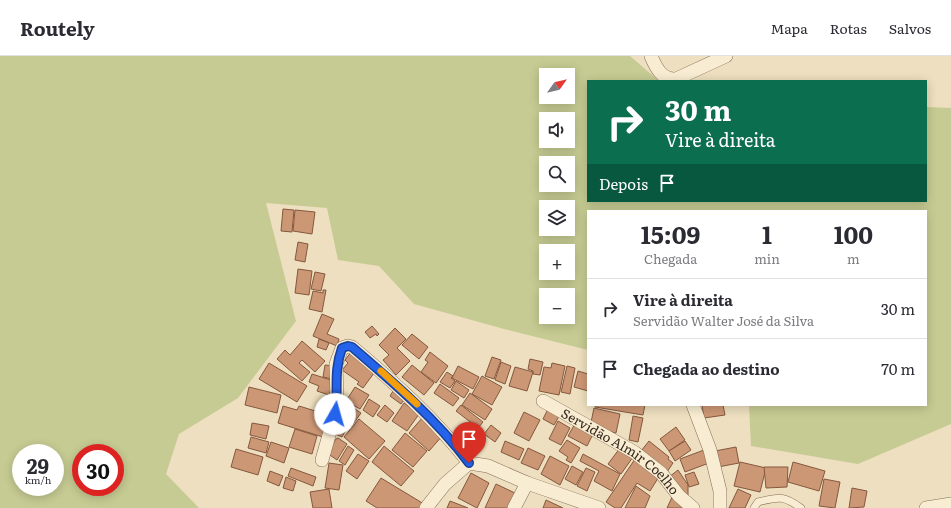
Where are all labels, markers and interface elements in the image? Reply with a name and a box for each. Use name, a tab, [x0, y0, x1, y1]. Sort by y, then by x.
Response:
text: Routely	[20, 14, 95, 42]
text: Mapa	[770, 18, 808, 38]
text: Rotas	[830, 18, 867, 38]
text: Salvos	[889, 18, 931, 38]
north arrow	[539, 68, 575, 104]
map controls	[539, 68, 575, 324]
text: 30 m	[665, 88, 731, 130]
icon: right	[599, 96, 651, 148]
button: sound	[539, 112, 575, 148]
text: Vire à direita	[665, 126, 776, 153]
button: search	[539, 156, 575, 192]
text: Depois	[599, 172, 648, 195]
icon: arrive	[656, 172, 678, 194]
button: layers	[539, 200, 575, 236]
text: 15:09	[641, 216, 700, 251]
text: 1	[762, 216, 772, 251]
text: 100	[834, 216, 873, 251]
button: +	[539, 244, 575, 280]
text: Chegada	[644, 249, 697, 268]
text: min	[754, 249, 780, 268]
text: m	[847, 249, 860, 268]
button: −	[539, 288, 575, 324]
text: Vire à direita	[633, 288, 733, 311]
text: 30 m	[881, 297, 915, 320]
icon: right	[599, 298, 621, 320]
text: Servidão Walter José da Silva	[633, 311, 814, 330]
text: Chegada ao destino	[633, 357, 780, 380]
text: 70 m	[881, 357, 915, 380]
icon: arrive	[599, 358, 621, 380]
position arrow	[314, 393, 356, 435]
street label: Servidão Almir Coelho	[558, 403, 685, 499]
pin	[452, 422, 486, 463]
icon: arrive	[458, 428, 480, 450]
speed limit sign: 30	[72, 444, 124, 496]
text: 29	[27, 450, 49, 480]
text: km/h	[25, 472, 51, 487]

